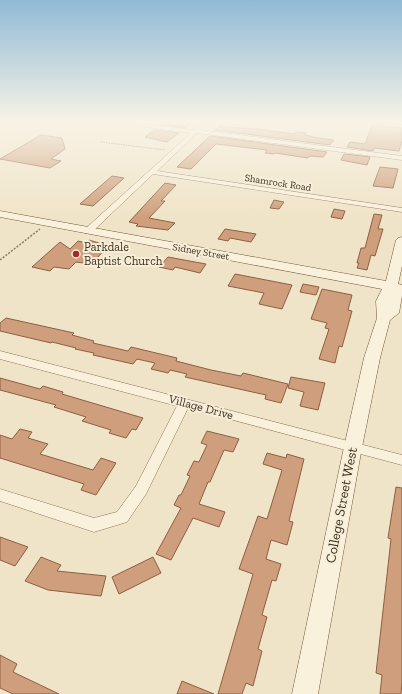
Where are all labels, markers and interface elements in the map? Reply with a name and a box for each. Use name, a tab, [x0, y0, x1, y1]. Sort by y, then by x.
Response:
street label: Shamrock Road	[244, 172, 313, 194]
place label: Parkdale Baptist Church	[84, 240, 163, 268]
street label: Sidney Street	[172, 241, 230, 263]
marker: Parkdale Baptist Church	[71, 249, 81, 259]
street label: Village Drive	[166, 391, 235, 422]
street label: College Street West	[322, 445, 361, 564]

